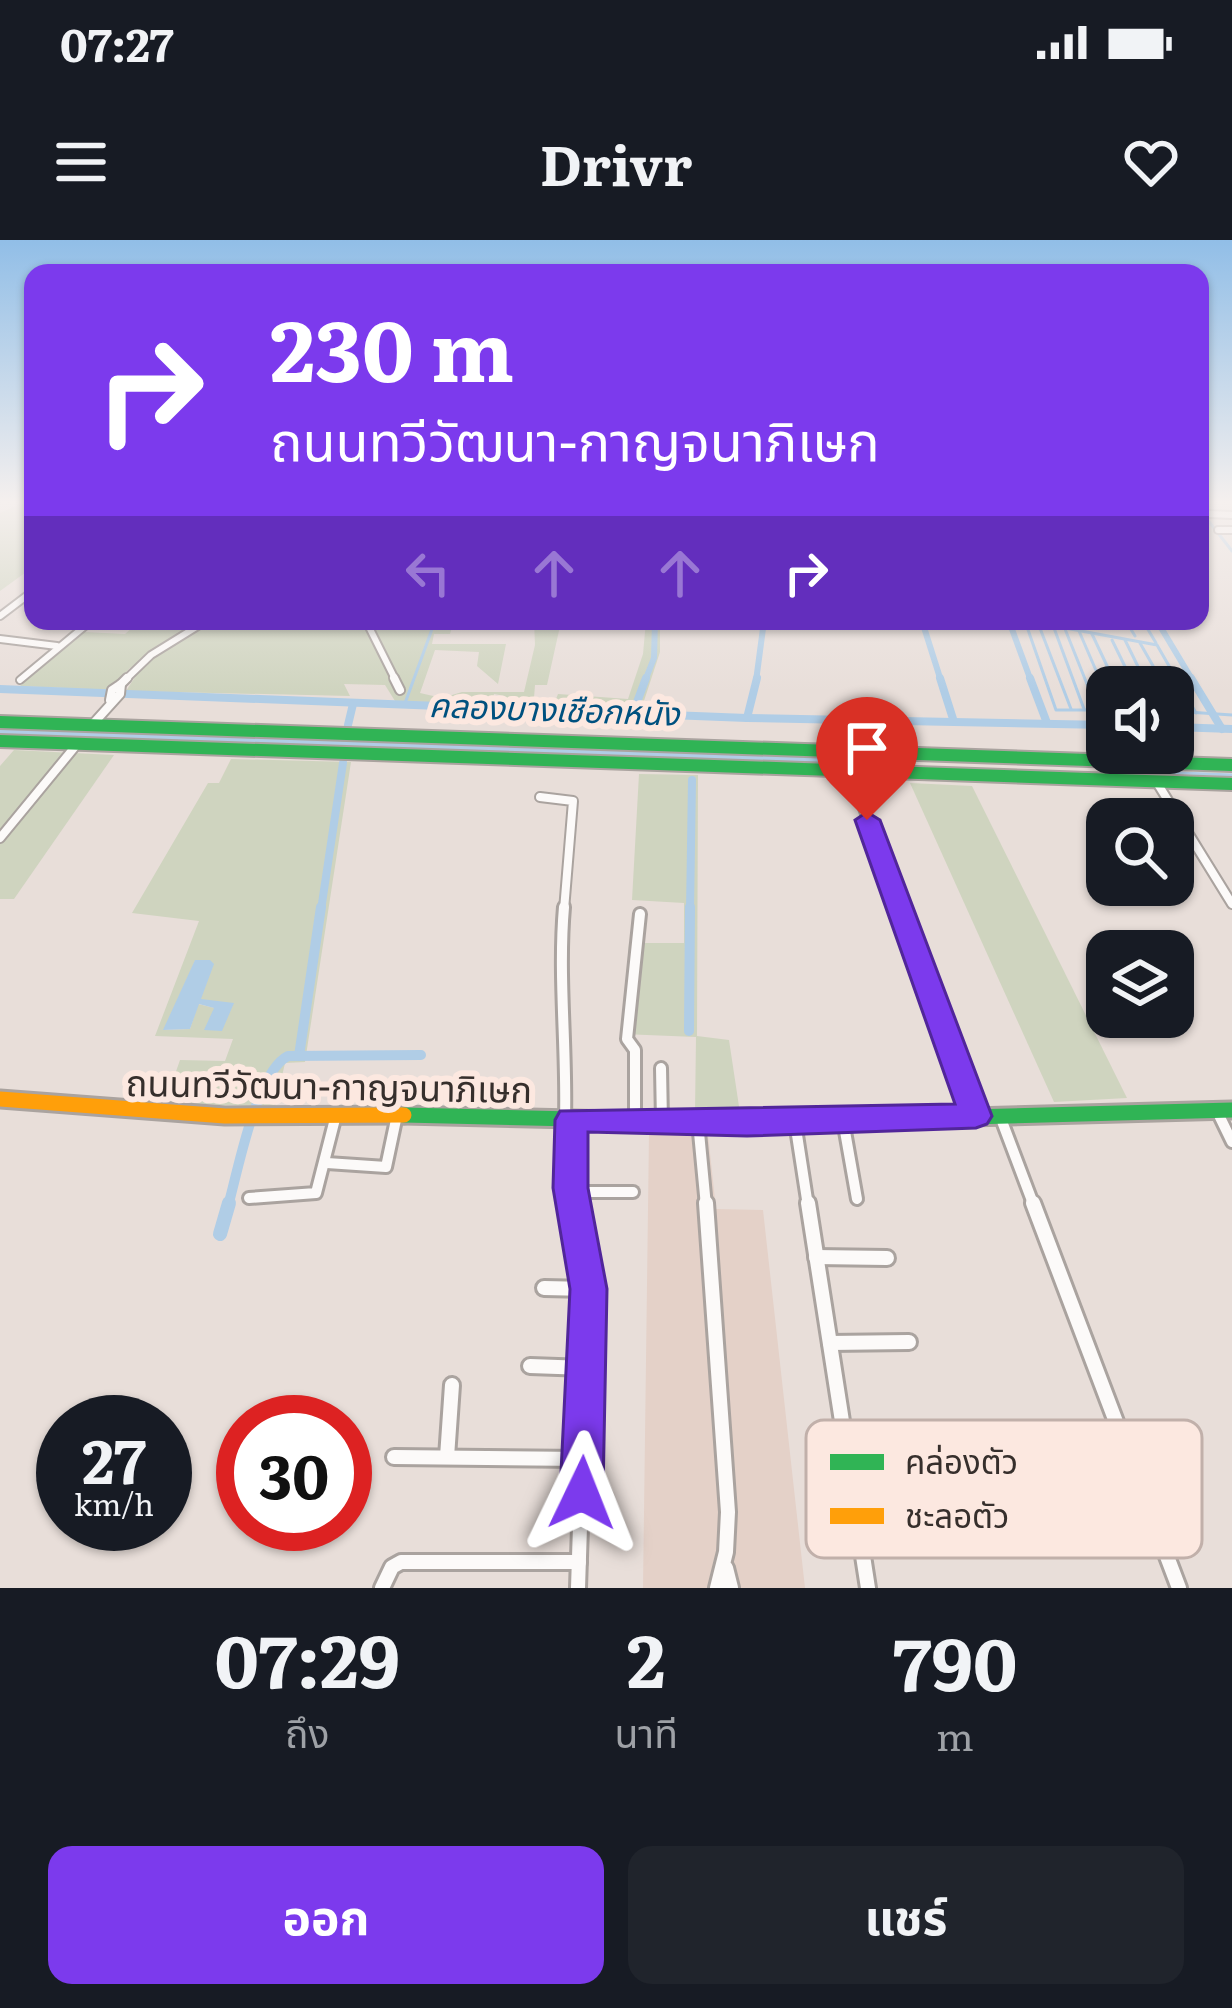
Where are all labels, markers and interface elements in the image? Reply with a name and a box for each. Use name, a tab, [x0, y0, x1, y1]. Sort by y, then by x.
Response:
text: 07:27	[60, 9, 174, 76]
text: Drivr	[540, 122, 692, 203]
icon: menu	[48, 129, 114, 195]
icon: heart	[1118, 129, 1184, 195]
text: 230 m	[270, 283, 514, 408]
icon: right	[72, 312, 228, 468]
text: ถนนทวีวัฒนา-กาญจนาภิเษก	[270, 397, 880, 478]
icon: left	[395, 540, 461, 606]
icon: ahead	[521, 540, 587, 606]
icon: ahead	[647, 540, 713, 606]
icon: right	[773, 540, 839, 606]
map controls	[1086, 666, 1194, 1038]
button: sound	[1086, 666, 1194, 774]
water label: คลองบางเชือกหนัง	[428, 678, 681, 736]
pin	[816, 697, 918, 820]
icon: arrive	[834, 715, 900, 781]
button: search	[1086, 798, 1194, 906]
button: layers	[1086, 930, 1194, 1038]
street label: ถนนทวีวัฒนา-กาญจนาภิเษก	[125, 1054, 533, 1114]
speed limit sign: 30	[216, 1395, 372, 1551]
text: 27	[82, 1413, 146, 1502]
legend	[806, 1420, 1202, 1558]
position arrow	[519, 1430, 645, 1556]
text: คล่องตัว	[905, 1435, 1018, 1484]
text: km/h	[74, 1481, 154, 1525]
text: ชะลอตัว	[905, 1489, 1009, 1538]
text: 07:29	[215, 1603, 400, 1710]
text: 2	[627, 1603, 666, 1710]
text: 790	[892, 1606, 1017, 1713]
text: ถึง	[285, 1702, 329, 1760]
text: นาที	[614, 1702, 678, 1760]
text: m	[936, 1705, 974, 1763]
button: ออก	[48, 1846, 604, 1984]
button: แชร์	[628, 1846, 1184, 1984]

